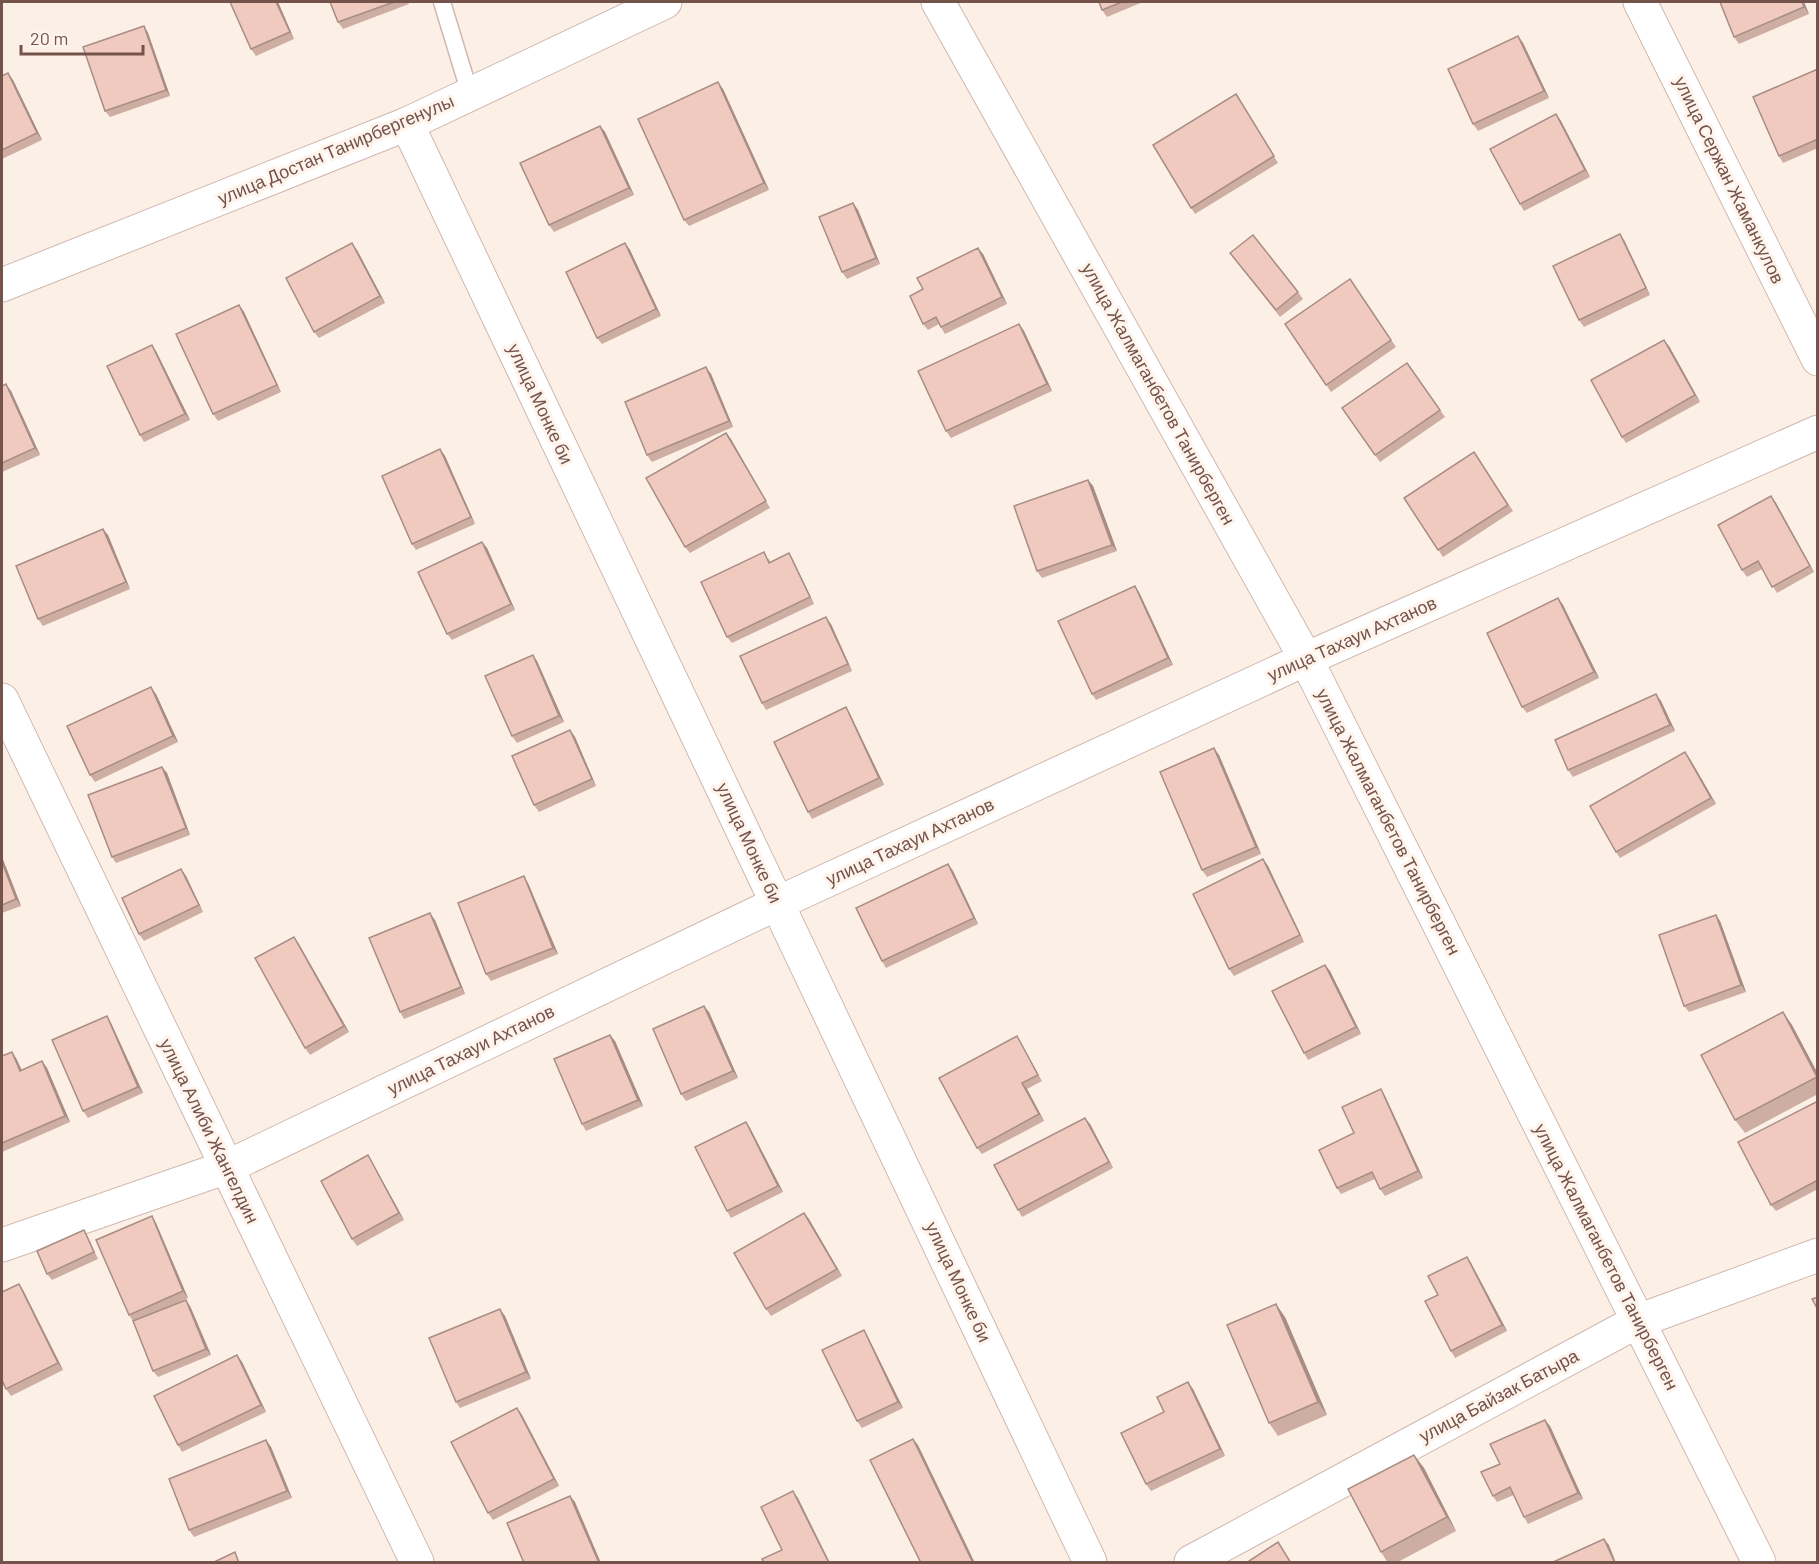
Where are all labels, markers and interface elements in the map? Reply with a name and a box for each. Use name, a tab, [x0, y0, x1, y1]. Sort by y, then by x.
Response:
scale bar	[21, 18, 142, 56]
text: 20 m	[30, 27, 68, 49]
street label: улица Сержан Жаманкулов	[1670, 72, 1790, 287]
street label: улица Достан Танирбергенулы	[214, 89, 457, 209]
street label: улица Жалмаганбетов Танирберген	[1077, 259, 1240, 528]
street label: улица Монке би	[503, 340, 578, 467]
street label: улица Тахауи Ахтанов	[1264, 591, 1440, 685]
street label: улица Жалмаганбетов Танирберген	[1312, 685, 1466, 958]
street label: улица Монке би	[712, 779, 787, 906]
street label: улица Тахауи Ахтанов	[822, 792, 997, 890]
street label: улица Тахауи Ахтанов	[384, 999, 558, 1099]
street label: улица Алиби Жангелдин	[156, 1035, 264, 1227]
street label: улица Жалмаганбетов Танирберген	[1530, 1120, 1684, 1393]
street label: улица Монке би	[921, 1218, 996, 1345]
street label: улица Байзак Батыра	[1415, 1343, 1583, 1446]

